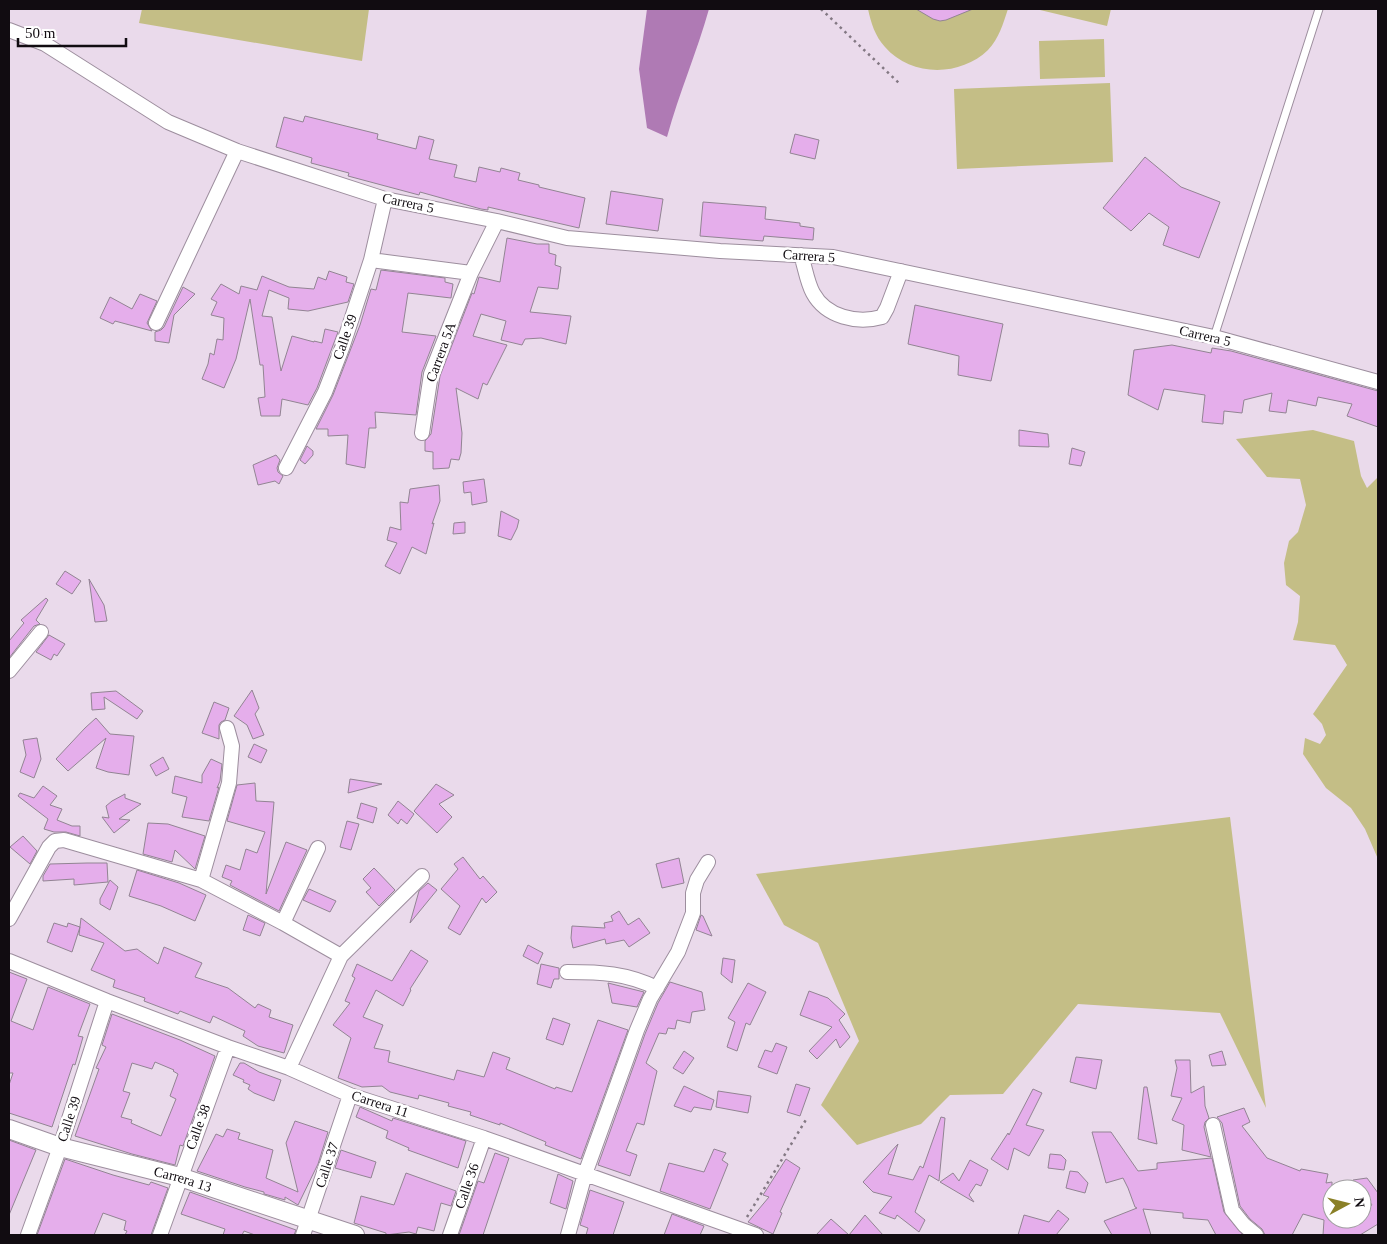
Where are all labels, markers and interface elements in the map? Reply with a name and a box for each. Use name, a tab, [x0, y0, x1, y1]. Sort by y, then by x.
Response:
scale bar	[18, 15, 125, 47]
text: 50 m	[25, 25, 56, 41]
street label: Carrera 5	[381, 190, 435, 216]
street label: Carrera 5	[782, 247, 836, 265]
street label: Calle 39	[330, 312, 360, 362]
street label: Carrera 5A	[423, 319, 459, 384]
street label: Carrera 5	[1178, 323, 1232, 349]
street label: Carrera 11	[350, 1088, 410, 1120]
street label: Calle 39	[55, 1094, 83, 1144]
street label: Calle 38	[183, 1102, 213, 1152]
street label: Calle 37	[313, 1140, 341, 1190]
street label: Calle 36	[452, 1161, 482, 1211]
street label: Carrera 13	[152, 1163, 214, 1194]
north arrow	[1322, 1179, 1372, 1229]
text: N	[1351, 1197, 1367, 1208]

